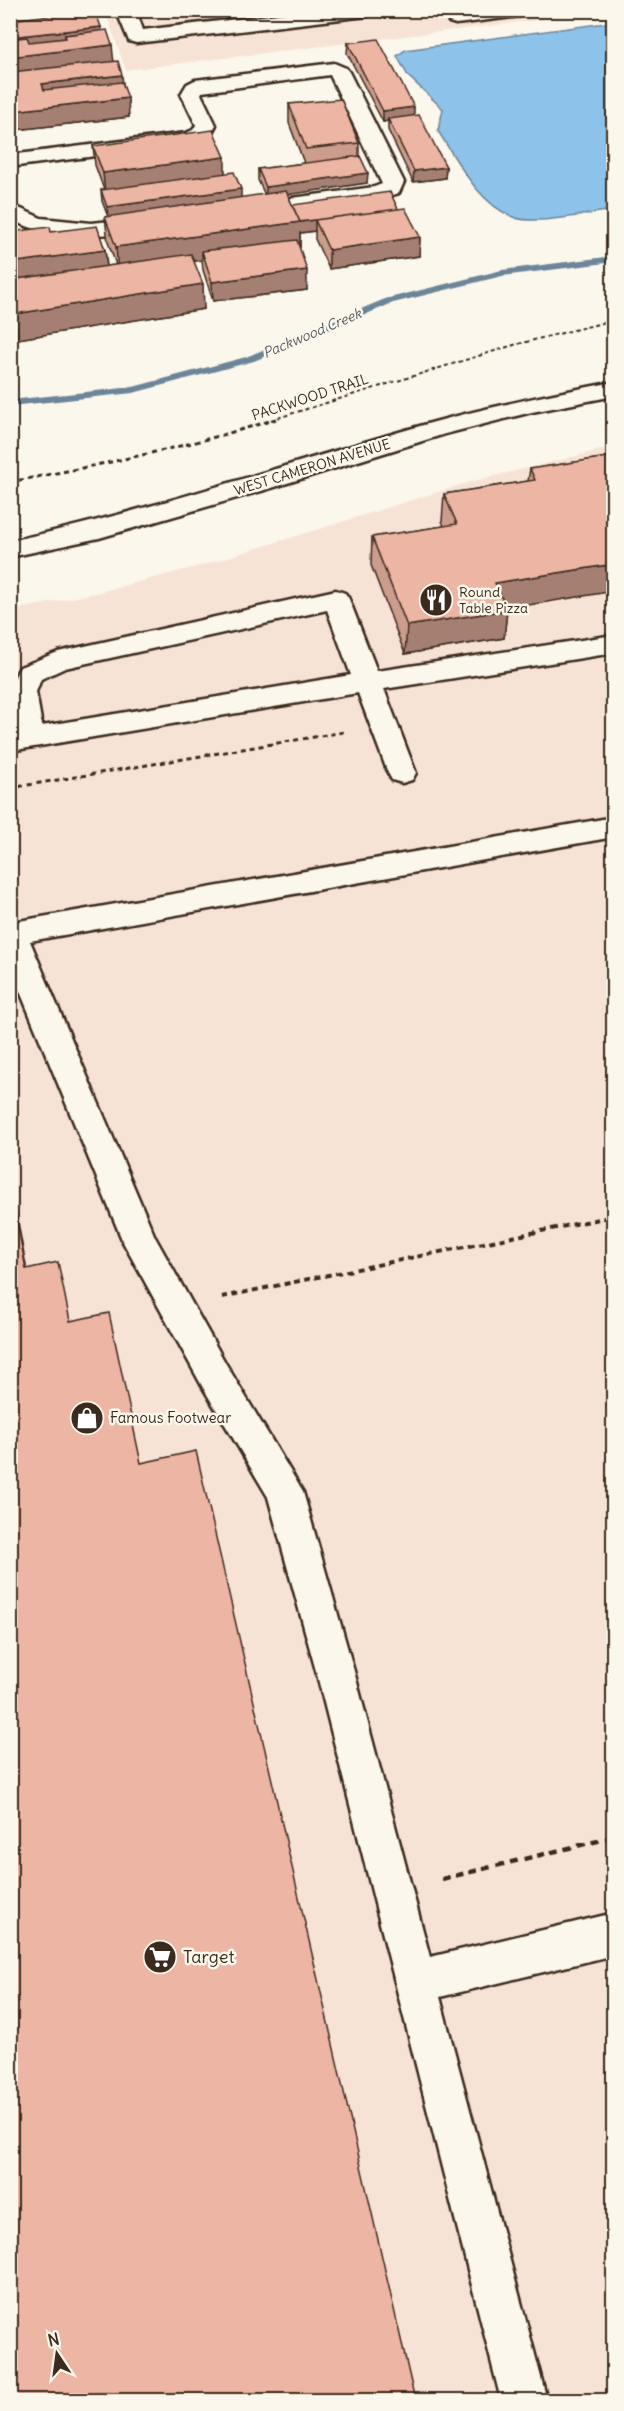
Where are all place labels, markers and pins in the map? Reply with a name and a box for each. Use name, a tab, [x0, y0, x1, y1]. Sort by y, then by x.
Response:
restaurant icon: Round Table Pizza	[418, 582, 454, 618]
place label: Round Table Pizza	[459, 583, 528, 617]
shop icon: Famous Footwear	[69, 1400, 105, 1436]
place label: Famous Footwear	[110, 1408, 231, 1427]
supermarket icon: Target	[142, 1939, 178, 1975]
place label: Target	[183, 1945, 234, 1968]

